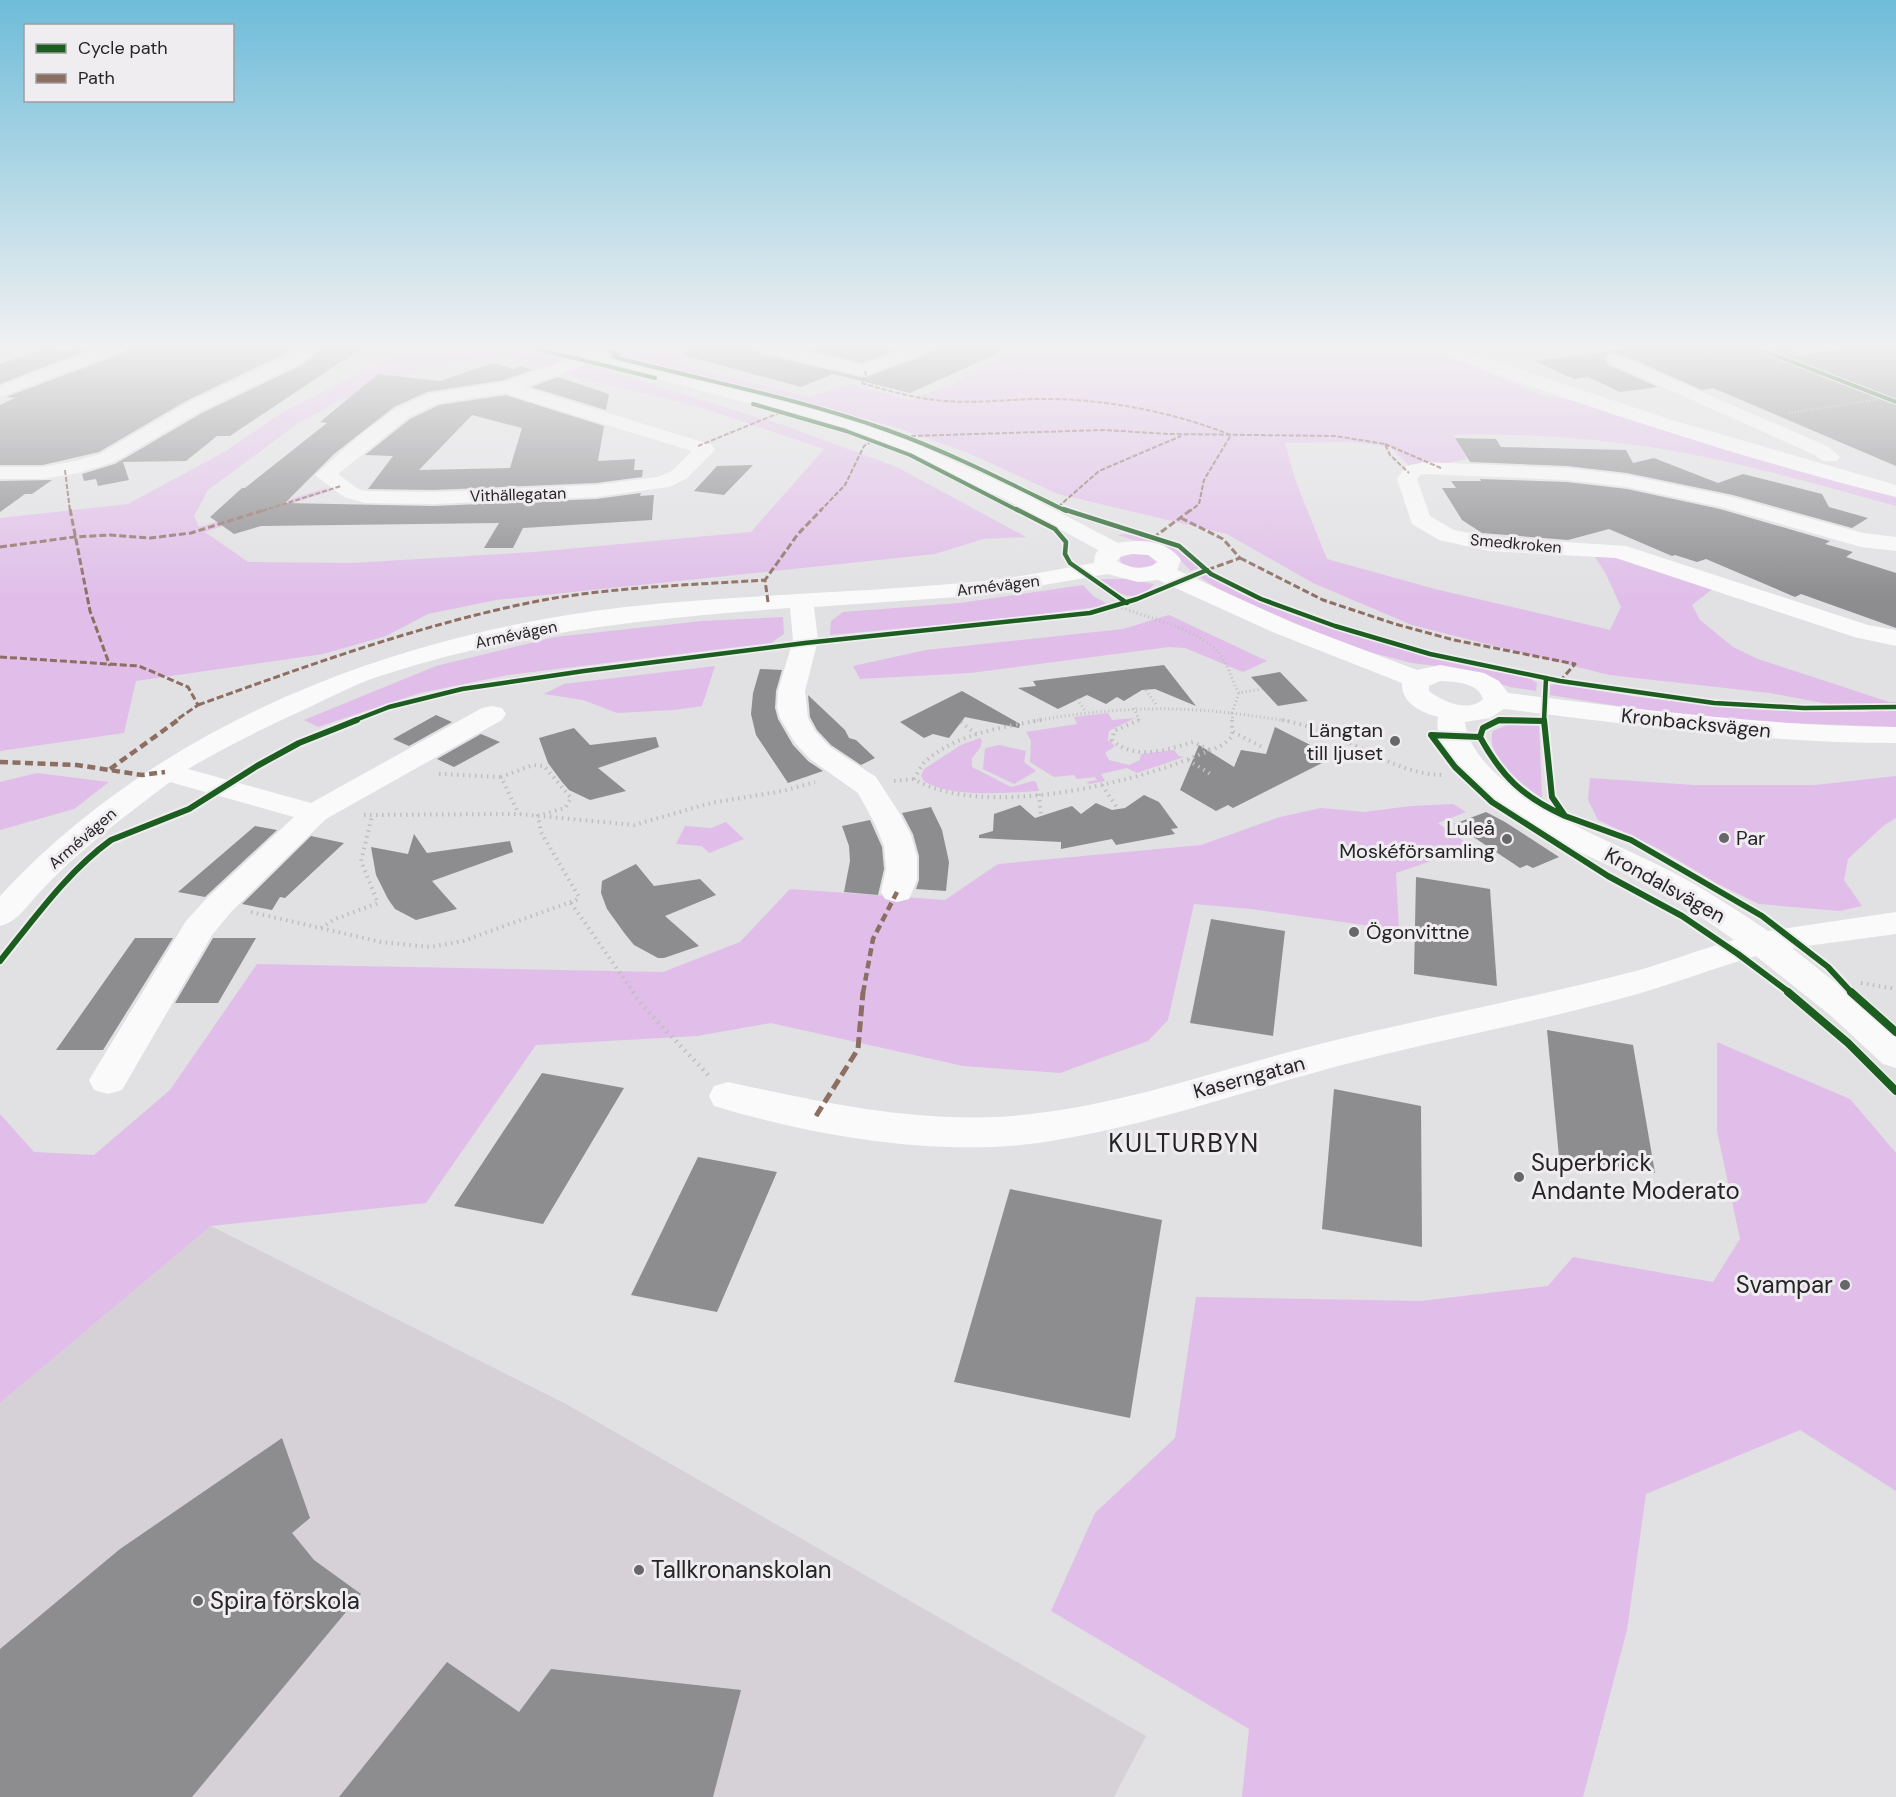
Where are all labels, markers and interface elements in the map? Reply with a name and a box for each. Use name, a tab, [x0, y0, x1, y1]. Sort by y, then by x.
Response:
legend	[24, 24, 234, 102]
text: Cycle path	[78, 36, 168, 60]
text: Path	[78, 66, 115, 90]
street label: Vithällegatan	[469, 482, 567, 507]
street label: Smedkroken	[1469, 529, 1562, 558]
street label: Armévägen	[955, 570, 1041, 601]
street label: Armévägen	[473, 616, 559, 653]
street label: Kronbacksvägen	[1620, 702, 1772, 744]
place label: Längtan till ljuset	[1306, 717, 1383, 766]
marker: Längtan till ljuset	[1388, 734, 1402, 748]
street label: Armévägen	[44, 803, 121, 874]
place label: Luleå Moskéförsamling	[1339, 815, 1495, 864]
place label: Par	[1736, 825, 1765, 851]
marker: Par	[1717, 831, 1731, 845]
marker: Luleå Moskéförsamling	[1500, 832, 1514, 846]
street label: Krondalsvägen	[1600, 841, 1730, 929]
place label: Ögonvittne	[1366, 919, 1469, 945]
marker: Ögonvittne	[1347, 925, 1361, 939]
street label: Kaserngatan	[1190, 1050, 1308, 1104]
district label: KULTURBYN	[1108, 1126, 1260, 1160]
place label: Superbrick Andante Moderato	[1531, 1147, 1740, 1206]
marker: Superbrick Andante Moderato	[1512, 1170, 1526, 1184]
place label: Svampar	[1736, 1269, 1833, 1300]
marker: Svampar	[1838, 1278, 1852, 1292]
place label: Tallkronanskolan	[651, 1554, 832, 1585]
marker: Tallkronanskolan	[632, 1563, 646, 1577]
place label: Spira förskola	[210, 1585, 360, 1616]
marker: Spira förskola	[191, 1594, 205, 1608]

